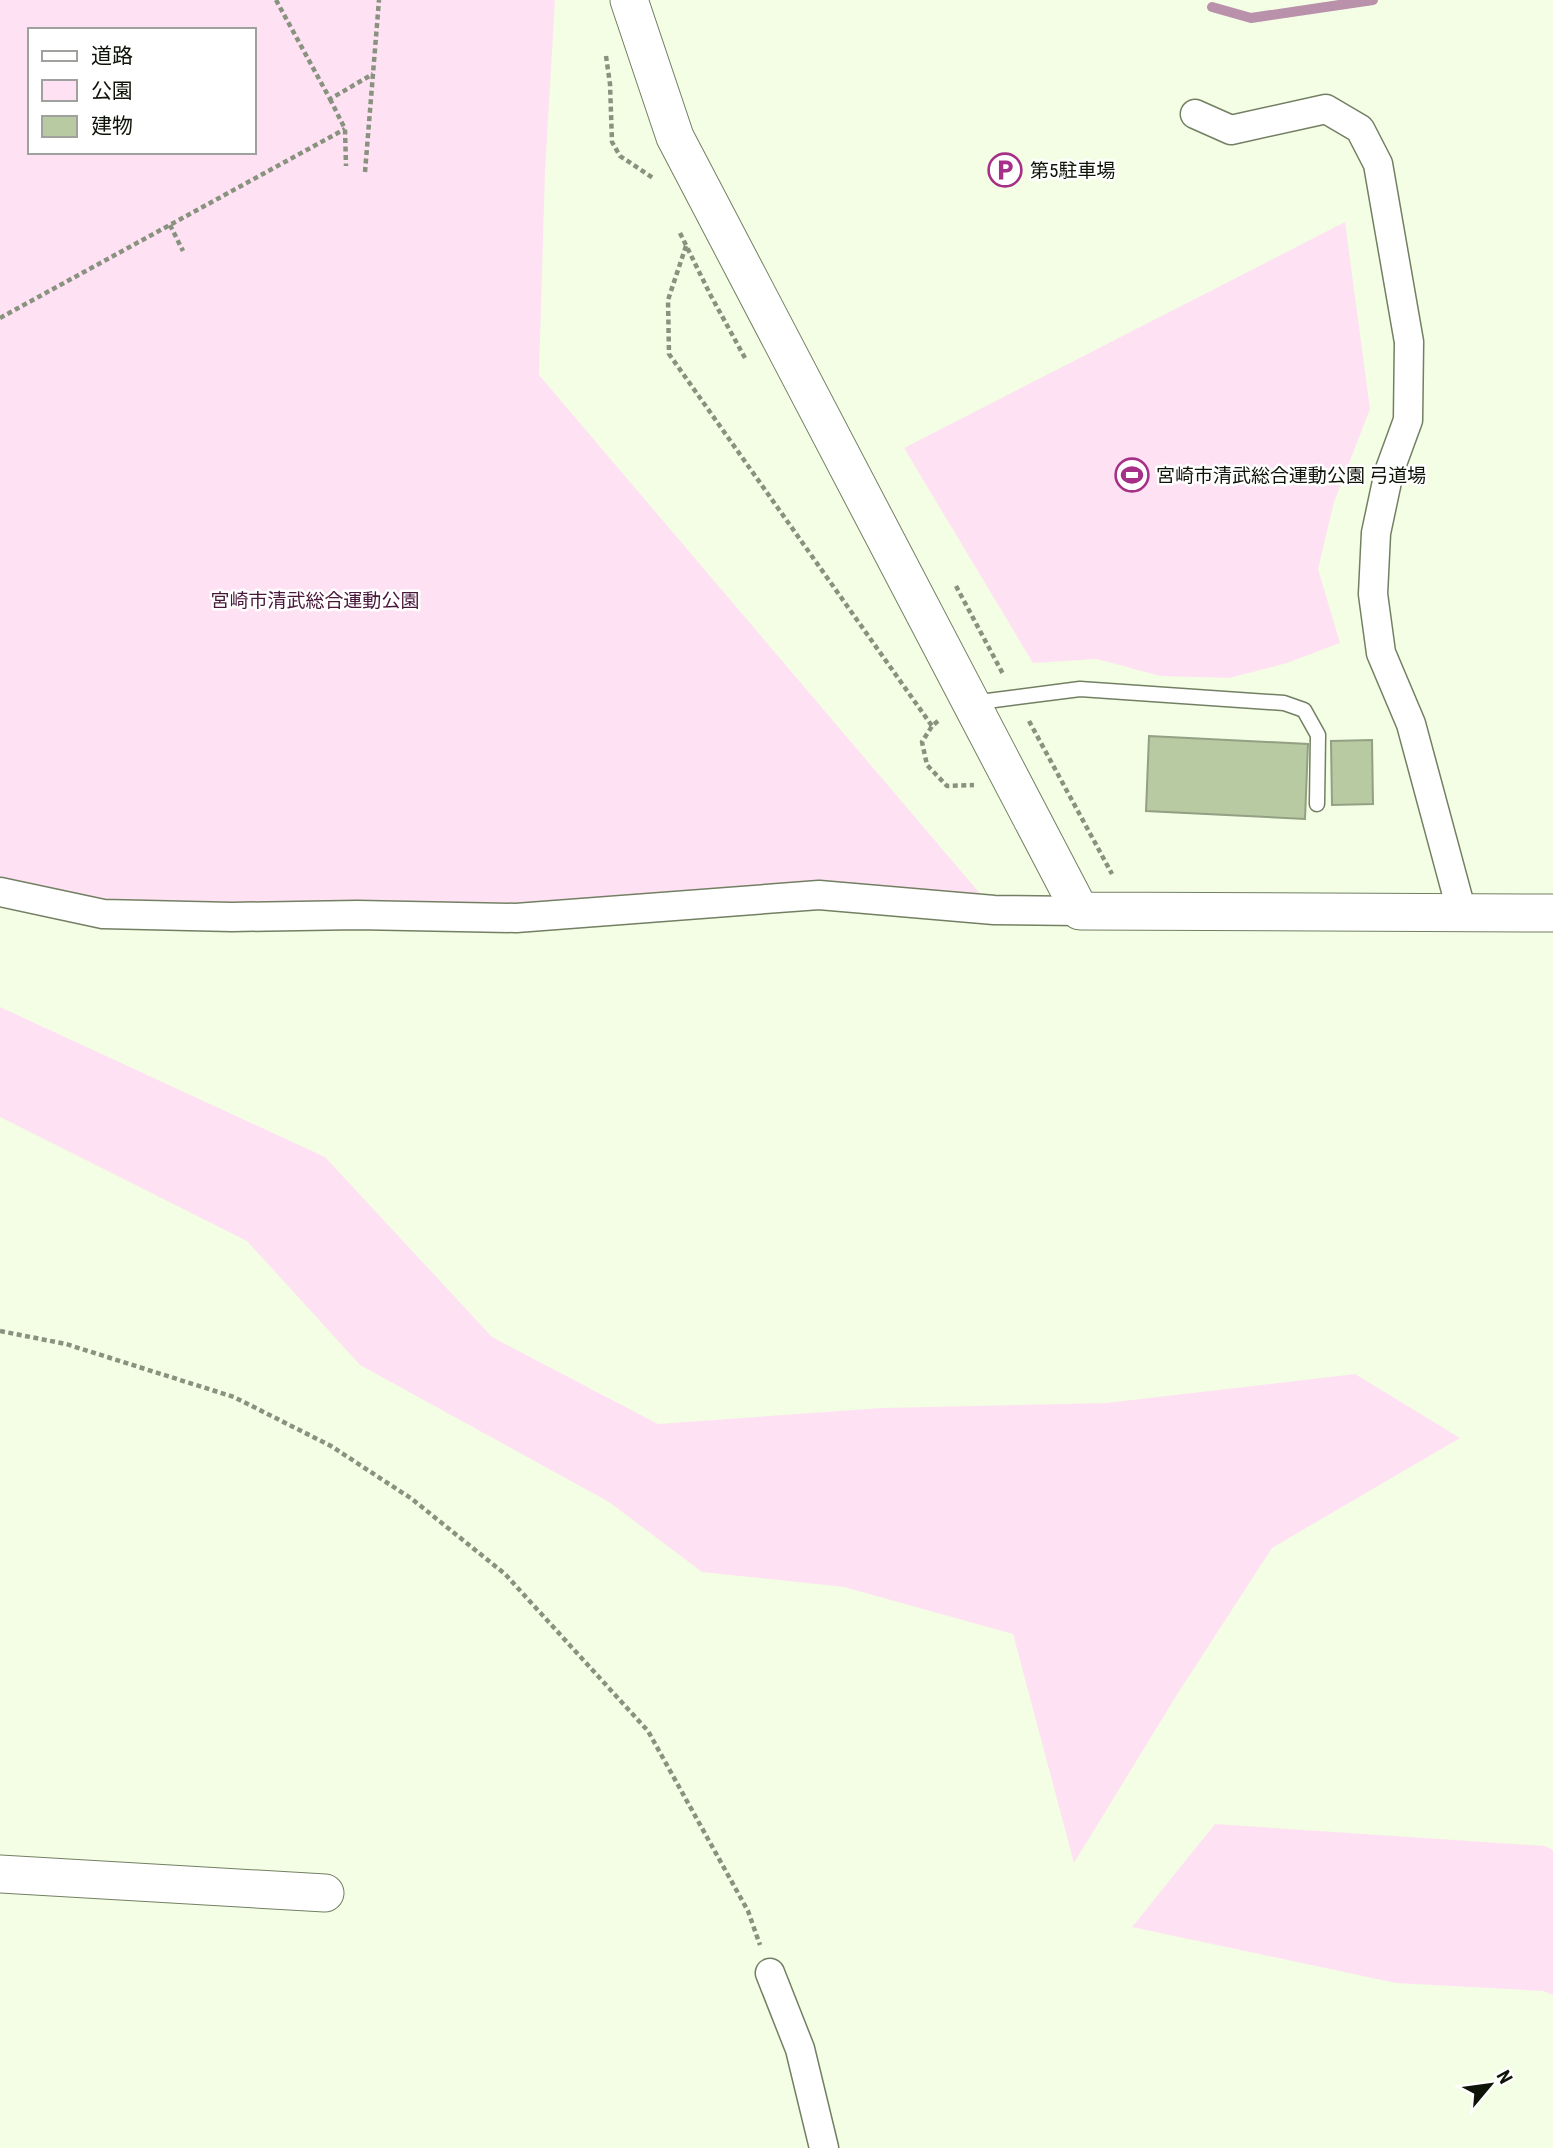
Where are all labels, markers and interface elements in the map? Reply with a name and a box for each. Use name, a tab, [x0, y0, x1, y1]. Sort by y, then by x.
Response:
legend	[28, 28, 256, 154]
text: 道路	[91, 44, 133, 68]
text: 公園	[91, 79, 133, 103]
text: 建物	[91, 114, 133, 138]
parking icon: 第5駐車場	[986, 151, 1024, 189]
place label: 第5駐車場	[1030, 159, 1115, 182]
sports icon: 宮崎市清武総合運動公園 弓道場	[1113, 456, 1151, 494]
place label: 宮崎市清武総合運動公園 弓道場	[1156, 464, 1426, 487]
park label: 宮崎市清武総合運動公園	[210, 589, 420, 612]
north arrow	[1455, 2050, 1525, 2120]
text: N	[1492, 2066, 1517, 2088]

